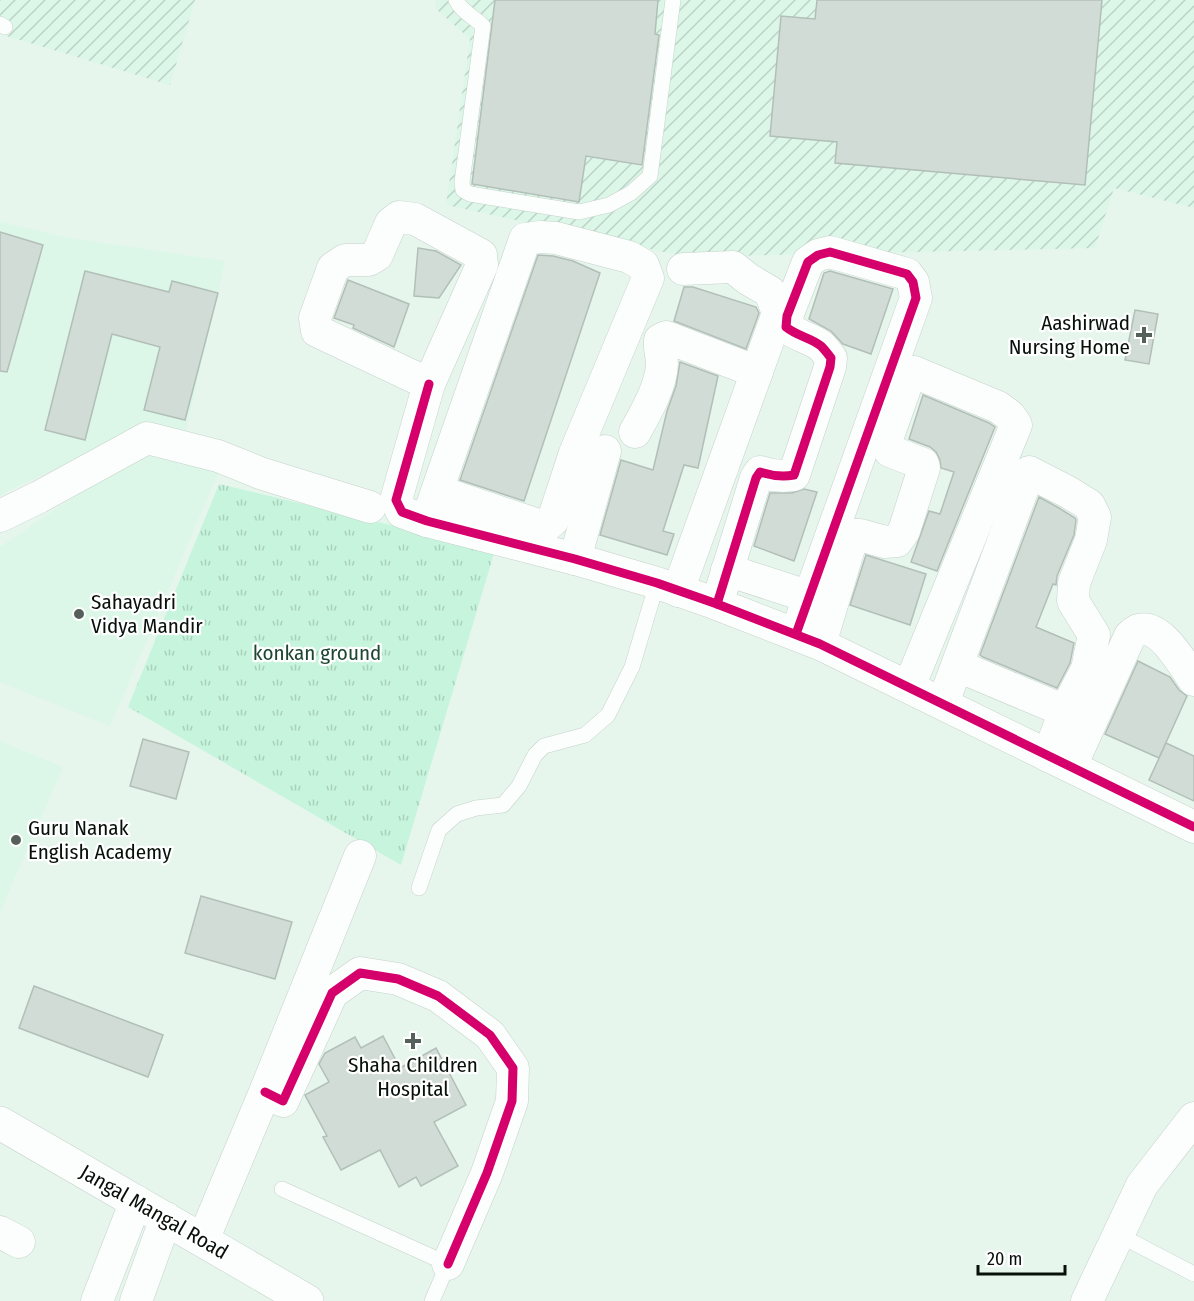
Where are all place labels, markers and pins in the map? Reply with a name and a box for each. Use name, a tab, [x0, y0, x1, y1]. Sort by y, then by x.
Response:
place label: Aashirwad Nursing Home	[1009, 310, 1130, 360]
marker: Aashirwad Nursing Home	[1135, 326, 1153, 344]
place label: Sahayadri Vidya Mandir	[91, 589, 203, 639]
marker: Sahayadri Vidya Mandir	[72, 607, 86, 621]
place label: Guru Nanak English Academy	[28, 815, 172, 865]
marker: Guru Nanak English Academy	[9, 833, 23, 847]
marker: Shaha Children Hospital	[404, 1032, 422, 1050]
place label: Shaha Children Hospital	[348, 1052, 478, 1102]

